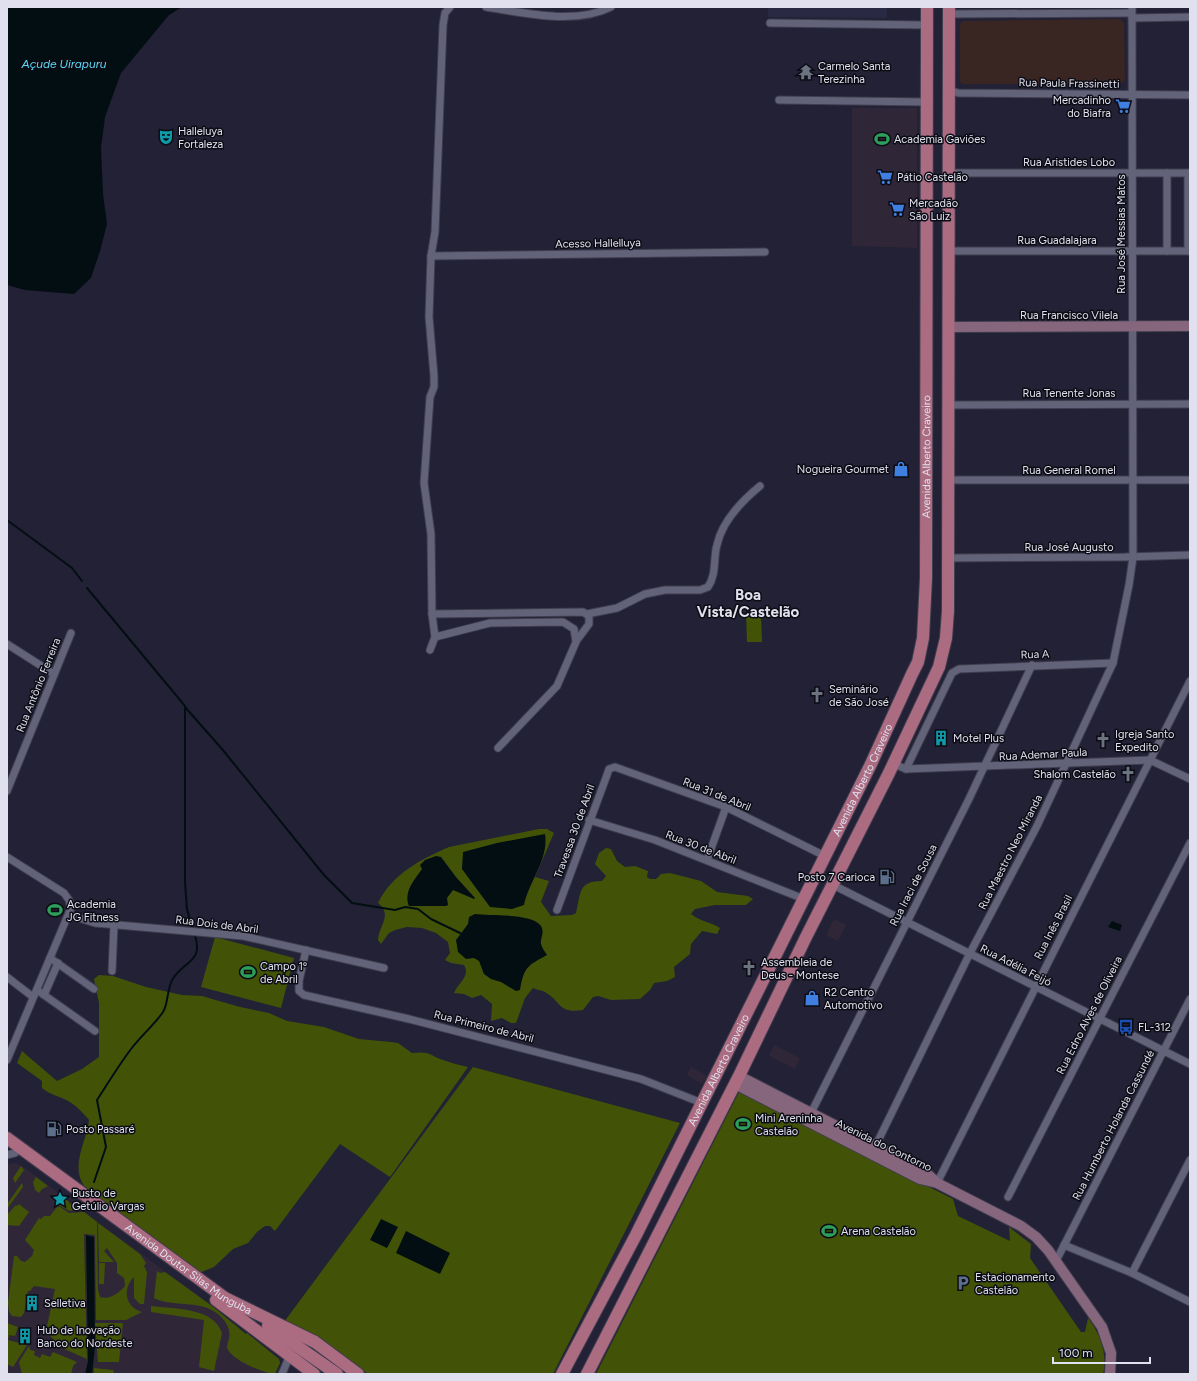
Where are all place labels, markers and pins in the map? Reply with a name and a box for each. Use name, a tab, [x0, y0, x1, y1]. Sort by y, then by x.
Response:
place label: Carmelo Santa Terezinha	[818, 60, 890, 86]
temple icon: Carmelo Santa Terezinha	[797, 63, 815, 81]
place label: Mercadinho do Biafra	[1053, 94, 1111, 120]
supermarket icon: Mercadinho do Biafra	[1114, 97, 1132, 115]
place label: Halleluya Fortaleza	[178, 125, 223, 151]
theatre icon: Halleluya Fortaleza	[157, 128, 175, 146]
sports icon: Academia Gaviões	[873, 130, 891, 148]
place label: Academia Gaviões	[894, 133, 985, 146]
supermarket icon: Pátio Castelão	[876, 168, 894, 186]
place label: Pátio Castelão	[897, 171, 968, 184]
place label: Mercadão São Luiz	[909, 197, 958, 223]
supermarket icon: Mercadão São Luiz	[888, 200, 906, 218]
shop icon: Nogueira Gourmet	[892, 460, 910, 478]
place label: Nogueira Gourmet	[797, 463, 889, 476]
place label: Seminário de São José	[829, 683, 889, 709]
church icon: Seminário de São José	[808, 686, 826, 704]
place label: Igreja Santo Expedito	[1115, 728, 1174, 754]
building icon: Motel Plus	[932, 729, 950, 747]
church icon: Igreja Santo Expedito	[1094, 731, 1112, 749]
place label: Motel Plus	[953, 732, 1004, 745]
church icon: Shalom Castelão	[1119, 765, 1137, 783]
place label: Shalom Castelão	[1033, 768, 1116, 781]
fuel station icon: Posto 7 Carioca	[878, 868, 896, 886]
place label: Posto 7 Carioca	[798, 871, 875, 884]
place label: Academia JG Fitness	[67, 898, 119, 924]
sports icon: Academia JG Fitness	[46, 901, 64, 919]
place label: Assembleia de Deus - Montese	[761, 956, 839, 982]
church icon: Assembleia de Deus - Montese	[740, 959, 758, 977]
place label: Campo 1º de Abril	[260, 960, 307, 986]
sports icon: Campo 1º de Abril	[239, 963, 257, 981]
place label: R2 Centro Automotivo	[824, 986, 883, 1012]
shop icon: R2 Centro Automotivo	[803, 989, 821, 1007]
bus stop icon: FL-312	[1117, 1018, 1135, 1036]
place label: FL-312	[1138, 1021, 1171, 1034]
place label: Mini Areninha Castelão	[755, 1112, 822, 1138]
sports icon: Mini Areninha Castelão	[734, 1115, 752, 1133]
fuel station icon: Posto Passaré	[45, 1120, 63, 1138]
place label: Posto Passaré	[66, 1123, 134, 1136]
place label: Busto de Getúlio Vargas	[72, 1187, 144, 1213]
place icon: Busto de Getúlio Vargas	[51, 1190, 69, 1208]
sports icon: Arena Castelão	[820, 1222, 838, 1240]
place label: Arena Castelão	[841, 1225, 916, 1238]
place label: Estacionamento Castelão	[975, 1271, 1055, 1297]
parking icon: Estacionamento Castelão	[954, 1274, 972, 1292]
building icon: Selletiva	[23, 1294, 41, 1312]
place label: Selletiva	[44, 1297, 86, 1310]
place label: Hub de Inovação Banco do Nordeste	[37, 1324, 132, 1350]
building icon: Hub de Inovação Banco do Nordeste	[16, 1327, 34, 1345]

